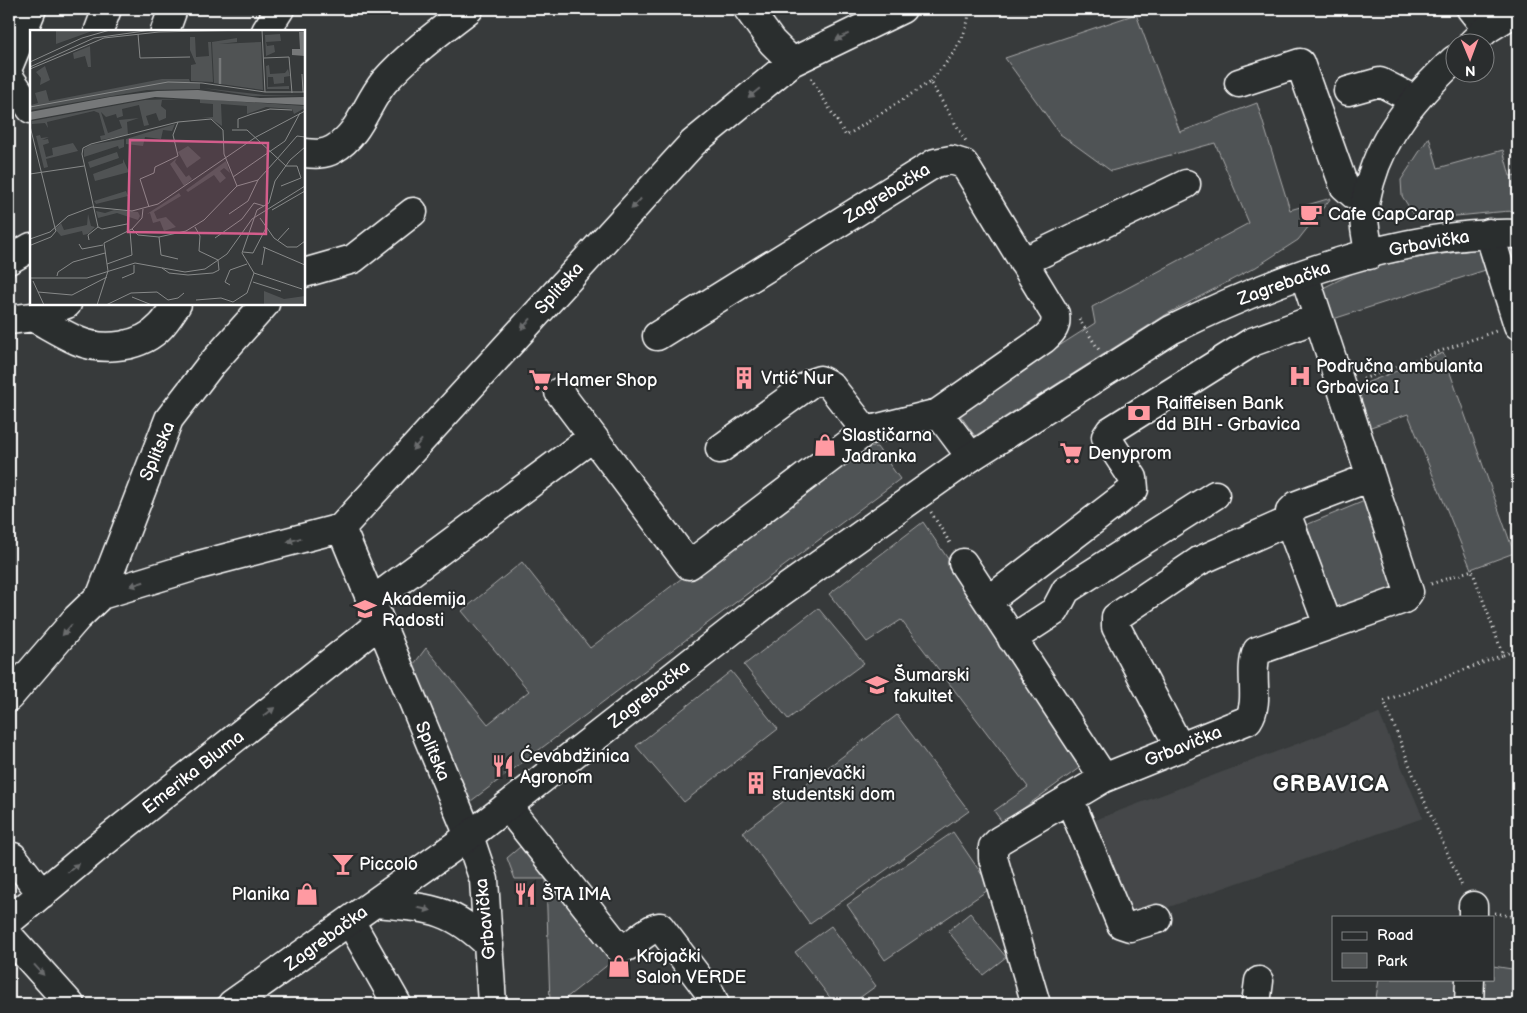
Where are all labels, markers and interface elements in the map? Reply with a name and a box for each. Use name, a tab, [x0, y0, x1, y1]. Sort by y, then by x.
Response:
inset map	[30, 30, 305, 305]
north arrow	[1444, 32, 1494, 82]
one-way arrow	[835, 33, 849, 41]
text: N	[1465, 62, 1476, 79]
one-way arrow	[748, 88, 761, 99]
street label: Zagrebačka	[840, 159, 934, 229]
one-way arrow	[630, 198, 642, 210]
cafe icon: Cafe CapCarap	[1298, 201, 1324, 227]
place label: Cafe CapCarap	[1328, 204, 1455, 225]
street label: Grbavička	[1387, 226, 1471, 261]
street label: Zagrebačka	[1234, 257, 1333, 310]
street label: Splitska	[531, 258, 588, 319]
one-way arrow	[520, 317, 532, 329]
place label: Područna ambulanta Grbavica I	[1316, 356, 1483, 398]
hospital icon: Područna ambulanta Grbavica I	[1287, 363, 1313, 389]
building icon: Vrtić Nur	[731, 365, 757, 391]
supermarket icon: Hamer Shop	[527, 367, 553, 393]
place label: Vrtić Nur	[761, 368, 834, 389]
place label: Hamer Shop	[556, 370, 657, 391]
place label: Raiffeisen Bank dd BIH - Grbavica	[1156, 393, 1300, 435]
bank icon: Raiffeisen Bank dd BIH - Grbavica	[1126, 400, 1152, 426]
street label: Splitska	[136, 418, 179, 484]
place label: Slastičarna Jadranka	[842, 425, 932, 467]
shop icon: Slastičarna Jadranka	[812, 432, 838, 458]
one-way arrow	[411, 438, 423, 450]
supermarket icon: Denyprom	[1058, 440, 1084, 466]
place label: Denyprom	[1088, 443, 1172, 464]
one-way arrow	[286, 537, 301, 545]
one-way arrow	[129, 581, 144, 589]
place label: Akademija Radosti	[382, 589, 466, 631]
school or university icon: Akademija Radosti	[352, 596, 378, 622]
one-way arrow	[62, 623, 73, 636]
street label: Zagrebačka	[604, 656, 694, 733]
place label: Šumarski fakultet	[894, 664, 970, 707]
school or university icon: Šumarski fakultet	[864, 672, 890, 698]
one-way arrow	[262, 707, 275, 717]
street label: Splitska	[411, 718, 454, 784]
street label: Grbavička	[1141, 721, 1225, 771]
street label: Emerika Bluma	[138, 726, 248, 819]
place label: Ćevabdžinica Agronom	[520, 744, 630, 788]
restaurant icon: Ćevabdžinica Agronom	[490, 753, 516, 779]
place label: Franjevački studentski dom	[772, 763, 895, 805]
building icon: Franjevački studentski dom	[743, 770, 769, 796]
district label: GRBAVICA	[1273, 771, 1389, 798]
bar icon: Piccolo	[330, 851, 356, 877]
place label: Piccolo	[359, 854, 418, 875]
one-way arrow	[66, 862, 79, 873]
street label: Grbavička	[471, 877, 500, 961]
shop icon: Planika	[294, 881, 320, 907]
restaurant icon: ŠTA IMA	[512, 881, 538, 907]
place label: ŠTA IMA	[542, 883, 611, 905]
place label: Planika	[232, 884, 290, 905]
street label: Zagrebačka	[280, 901, 372, 976]
one-way arrow	[417, 905, 433, 913]
legend	[1332, 916, 1494, 980]
text: Road	[1377, 926, 1413, 945]
place label: Krojački Salon VERDE	[636, 946, 747, 988]
text: Park	[1377, 952, 1408, 971]
shop icon: Krojački Salon VERDE	[606, 953, 632, 979]
one-way arrow	[34, 964, 45, 977]

